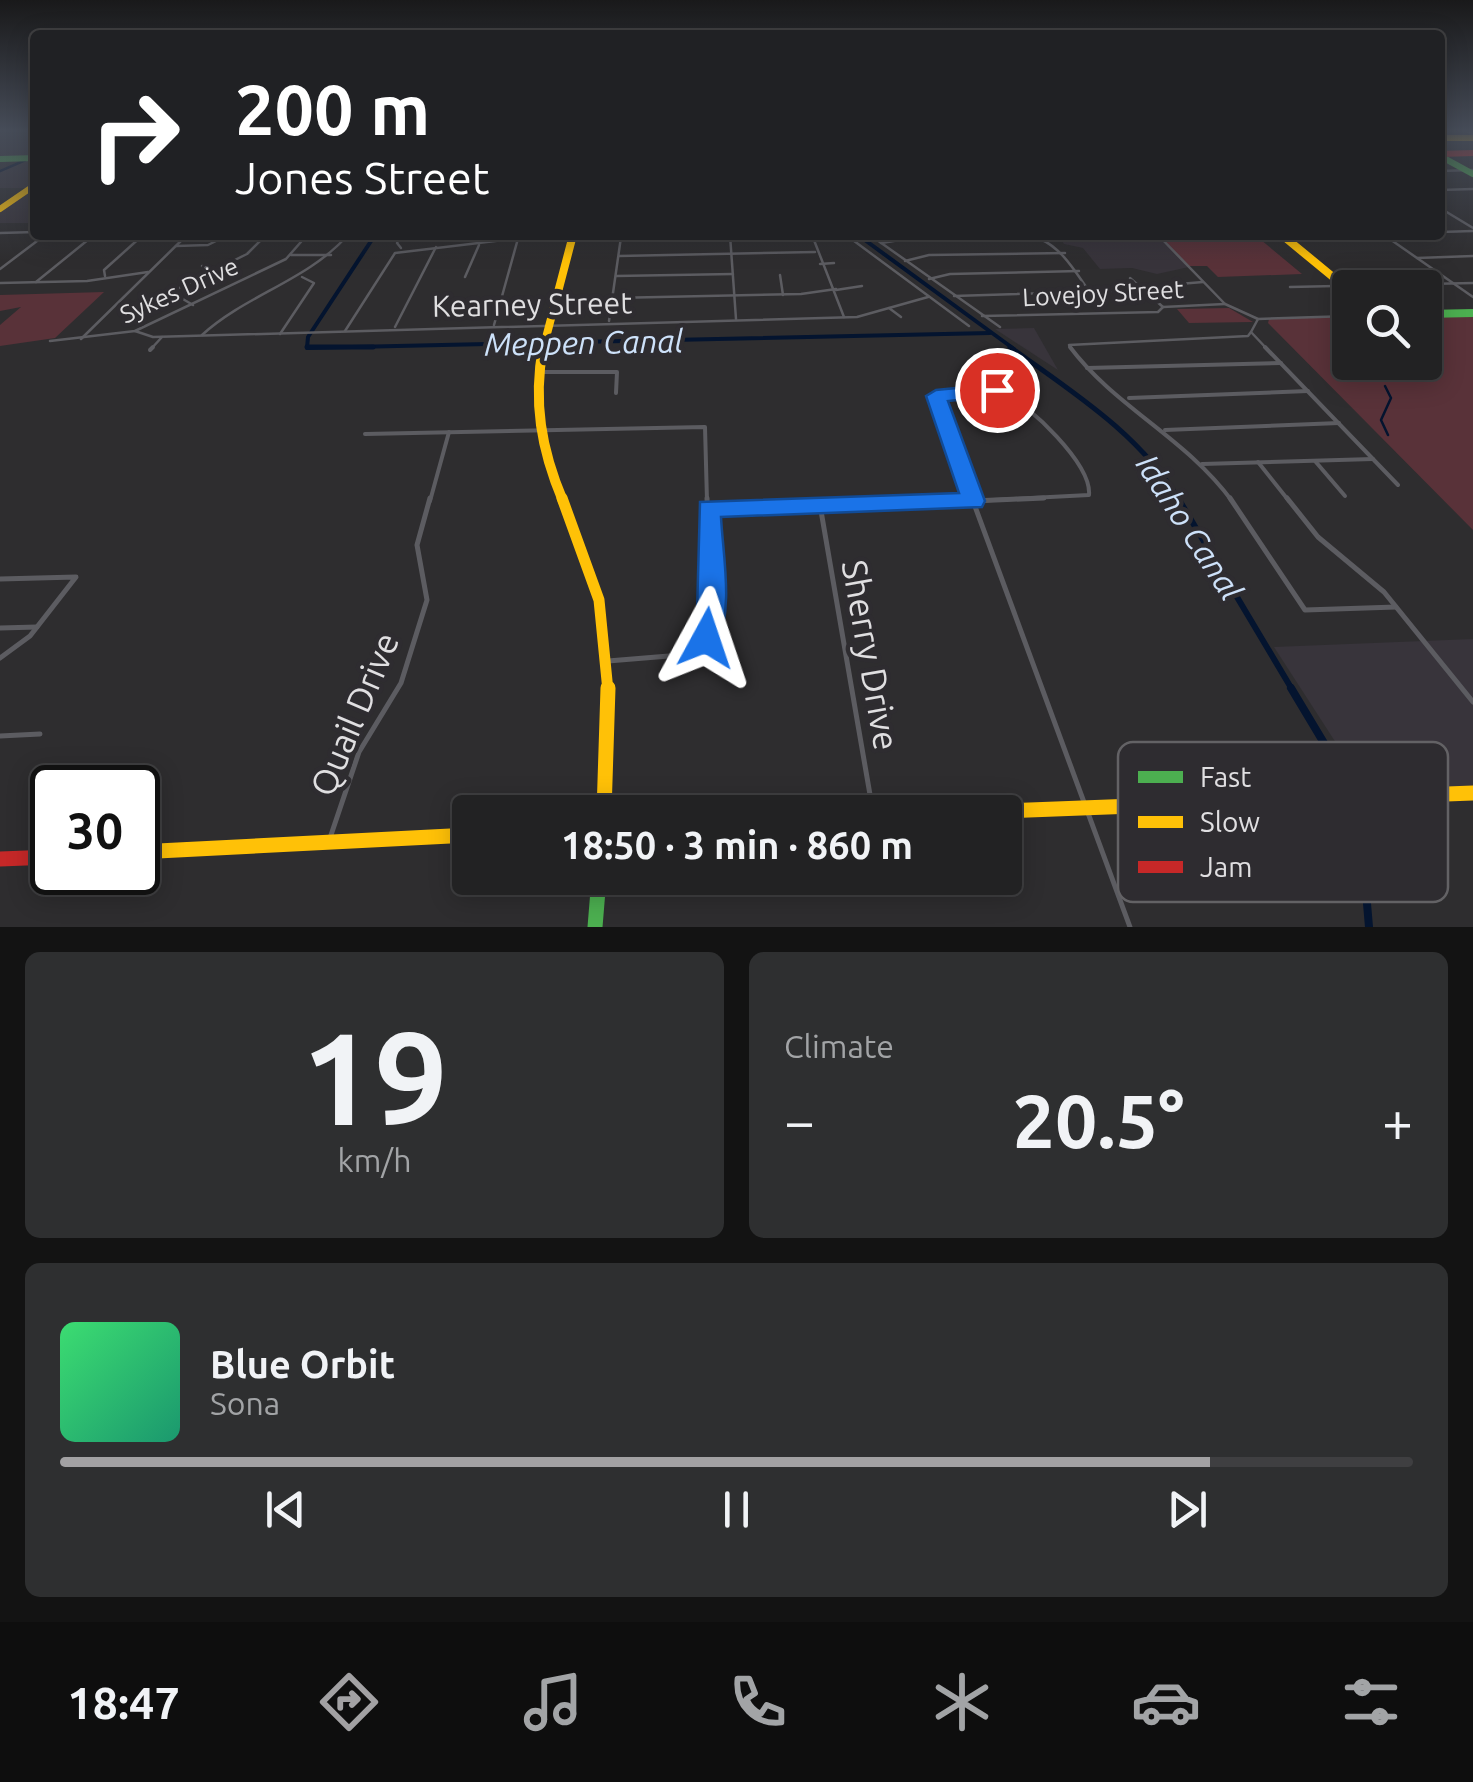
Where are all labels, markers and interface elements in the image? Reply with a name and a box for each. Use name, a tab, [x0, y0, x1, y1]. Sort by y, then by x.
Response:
icon: right	[70, 70, 200, 200]
text: 200 m	[235, 70, 430, 148]
text: Jones Street	[235, 152, 489, 203]
street label: Sykes Drive	[116, 251, 242, 329]
map controls	[1332, 270, 1442, 380]
button: search	[1332, 270, 1442, 380]
street label: Lovejoy Street	[1022, 275, 1185, 311]
street label: Kearney Street	[432, 285, 632, 323]
water label: Meppen Canal	[484, 322, 684, 362]
pin	[955, 348, 1040, 433]
icon: arrive	[970, 363, 1025, 418]
water label: Idaho Canal	[1130, 447, 1250, 607]
street label: Sherry Drive	[835, 557, 907, 753]
position arrow	[654, 586, 758, 690]
street label: Quail Drive	[302, 626, 406, 802]
legend	[1118, 742, 1448, 902]
text: Fast	[1200, 761, 1251, 792]
speed limit sign: 30	[30, 765, 160, 895]
text: Slow	[1200, 806, 1260, 837]
text: 18:50 · 3 min · 860 m	[561, 824, 913, 866]
text: Jam	[1200, 851, 1252, 882]
text: 19	[301, 1004, 448, 1150]
text: Climate	[784, 1028, 894, 1064]
text: 20.5°	[1013, 1078, 1184, 1162]
text: −	[784, 1090, 815, 1151]
text: +	[1382, 1090, 1413, 1151]
text: km/h	[338, 1142, 411, 1178]
text: Blue Orbit	[210, 1343, 395, 1385]
text: Sona	[210, 1385, 280, 1421]
icon: previous	[258, 1482, 313, 1537]
icon: pause	[709, 1482, 764, 1537]
icon: next	[1160, 1482, 1215, 1537]
icon: directions	[314, 1667, 384, 1737]
icon: music	[518, 1667, 588, 1737]
icon: phone	[723, 1667, 793, 1737]
icon: climate	[927, 1667, 997, 1737]
icon: car	[1131, 1667, 1201, 1737]
icon: filters	[1336, 1667, 1406, 1737]
text: 18:47	[67, 1677, 180, 1728]

